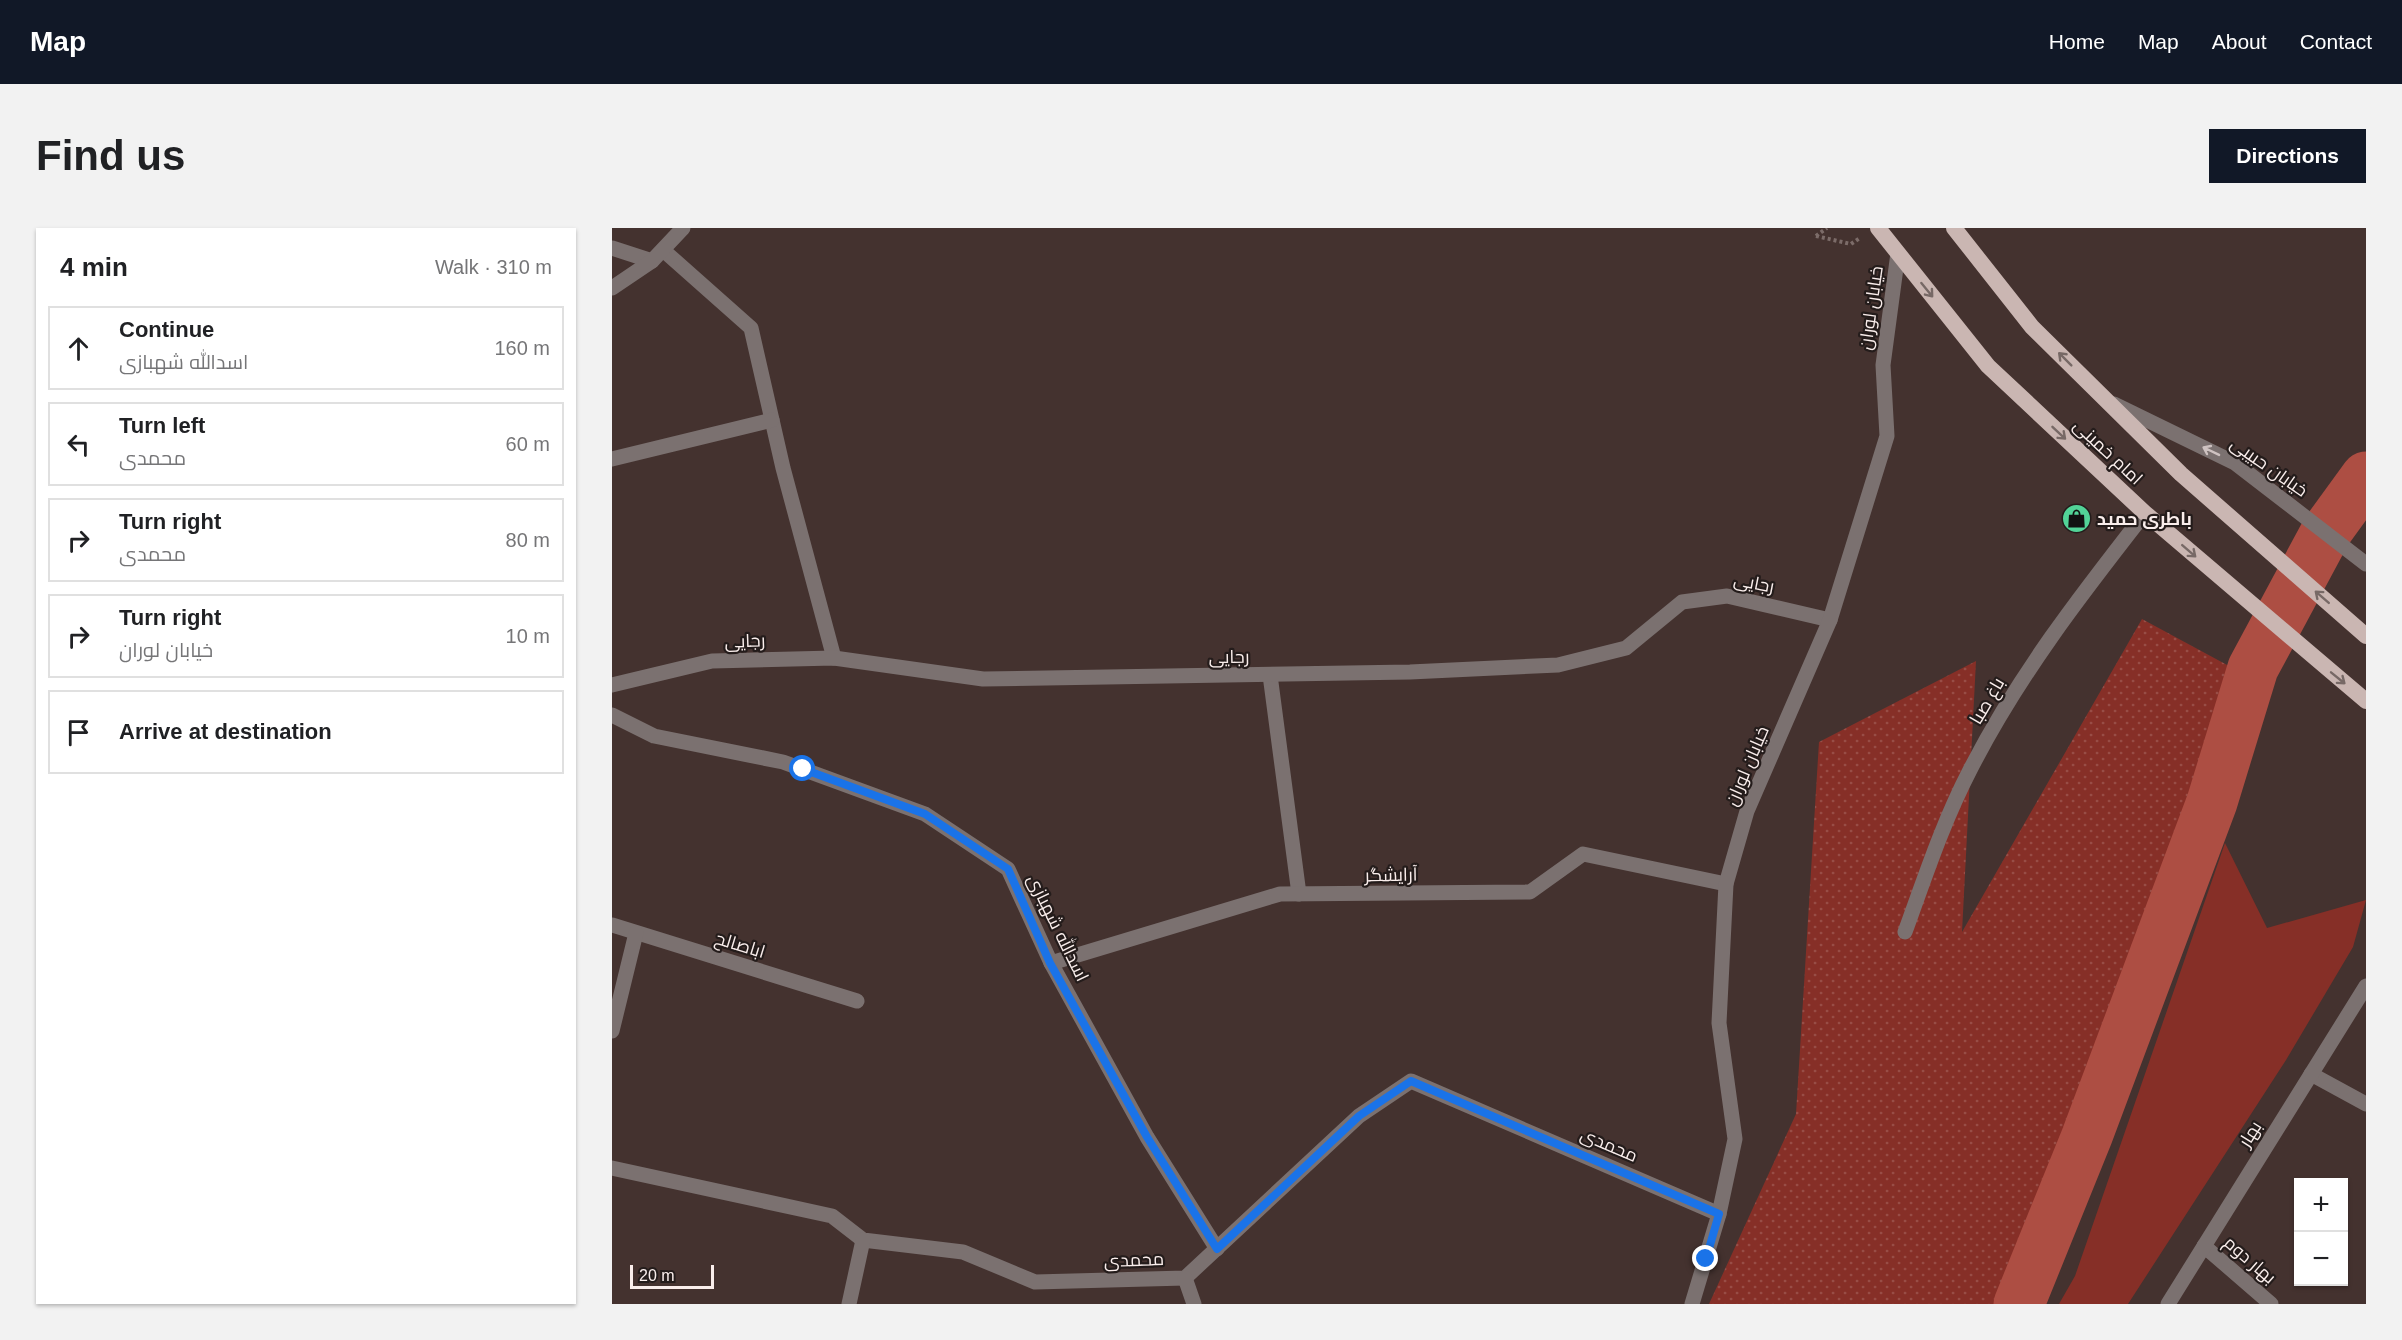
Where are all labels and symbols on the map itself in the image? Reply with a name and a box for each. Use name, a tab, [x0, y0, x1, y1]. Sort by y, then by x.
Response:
street label: خیابان لوران	[1855, 265, 1888, 351]
one-way arrow	[1921, 282, 1934, 298]
one-way arrow	[2057, 351, 2072, 366]
street label: امام خمینی	[2068, 415, 2146, 490]
one-way arrow	[2052, 426, 2067, 440]
street label: خیابان حبیبی	[2226, 433, 2311, 502]
one-way arrow	[2202, 445, 2220, 457]
shop icon: باطری حمید	[2060, 503, 2092, 535]
place label: باطری حمید	[2097, 509, 2192, 530]
one-way arrow	[2181, 545, 2197, 558]
street label: رجایی	[1732, 569, 1776, 598]
one-way arrow	[2315, 590, 2330, 604]
street label: رجایی	[724, 630, 766, 653]
street label: رجایی	[1208, 647, 1250, 668]
one-way arrow	[2330, 671, 2346, 684]
street label: باغ صبا	[1966, 674, 2010, 729]
street label: خیابان لوران	[1721, 723, 1774, 809]
route start	[789, 755, 815, 781]
street label: آرایشگر	[1363, 865, 1418, 886]
street label: اسدالله شهبازی	[1023, 870, 1094, 985]
street label: اباصالح	[712, 928, 767, 964]
street label: بهار	[2234, 1117, 2266, 1152]
street label: محمدی	[1577, 1124, 1641, 1167]
street label: بهار دوم	[2219, 1232, 2280, 1289]
route end	[1692, 1245, 1718, 1271]
street label: محمدی	[1104, 1249, 1165, 1272]
scale bar	[630, 1262, 714, 1290]

